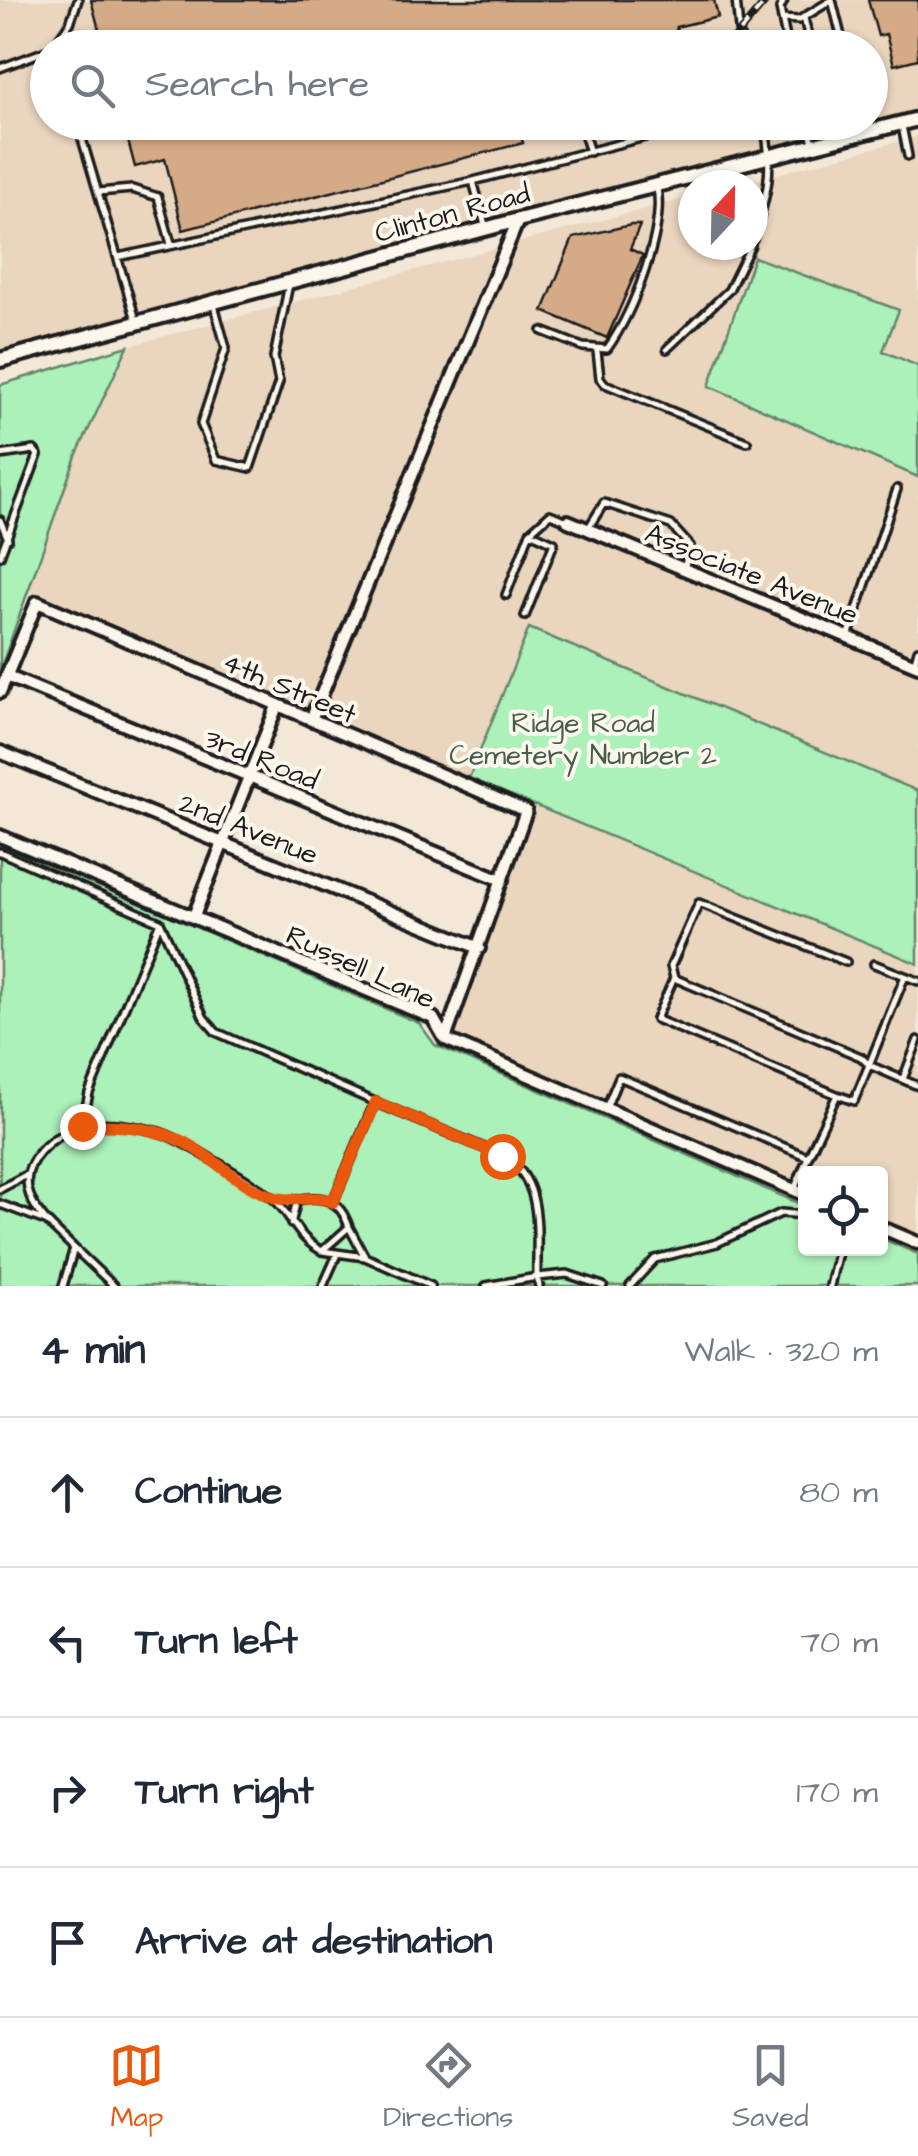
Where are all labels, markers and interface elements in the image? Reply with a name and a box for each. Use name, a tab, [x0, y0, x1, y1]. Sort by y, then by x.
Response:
search box	[30, 30, 888, 140]
icon: search	[65, 58, 120, 113]
text: Search here	[145, 59, 369, 111]
north arrow	[678, 170, 768, 260]
street label: Clinton Road	[371, 174, 534, 253]
street label: Associate Avenue	[639, 514, 864, 635]
street label: 4th Street	[217, 643, 363, 734]
park label: Ridge Road Cemetery Number 2	[449, 704, 717, 777]
street label: 3rd Road	[199, 719, 324, 800]
street label: 2nd Avenue	[173, 784, 324, 875]
street label: Russell Lane	[280, 916, 441, 1019]
route end	[60, 1104, 106, 1150]
route start	[480, 1134, 526, 1180]
map controls	[798, 1166, 888, 1256]
button: locate	[798, 1166, 888, 1256]
text: 4 min	[40, 1322, 145, 1380]
text: Walk · 320 m	[684, 1329, 878, 1374]
icon: ahead	[40, 1465, 95, 1520]
text: Continue	[135, 1466, 282, 1518]
text: 80 m	[799, 1470, 878, 1515]
icon: left	[40, 1615, 95, 1670]
text: Turn left	[135, 1616, 298, 1668]
text: 70 m	[800, 1620, 878, 1665]
icon: right	[40, 1765, 95, 1820]
text: Turn right	[135, 1766, 314, 1818]
text: 170 m	[796, 1770, 878, 1815]
icon: arrive	[40, 1915, 95, 1970]
text: Arrive at destination	[135, 1916, 492, 1968]
tab: Map	[109, 2038, 164, 2137]
tab: Directions	[383, 2038, 513, 2137]
tab: Saved	[732, 2038, 809, 2137]

